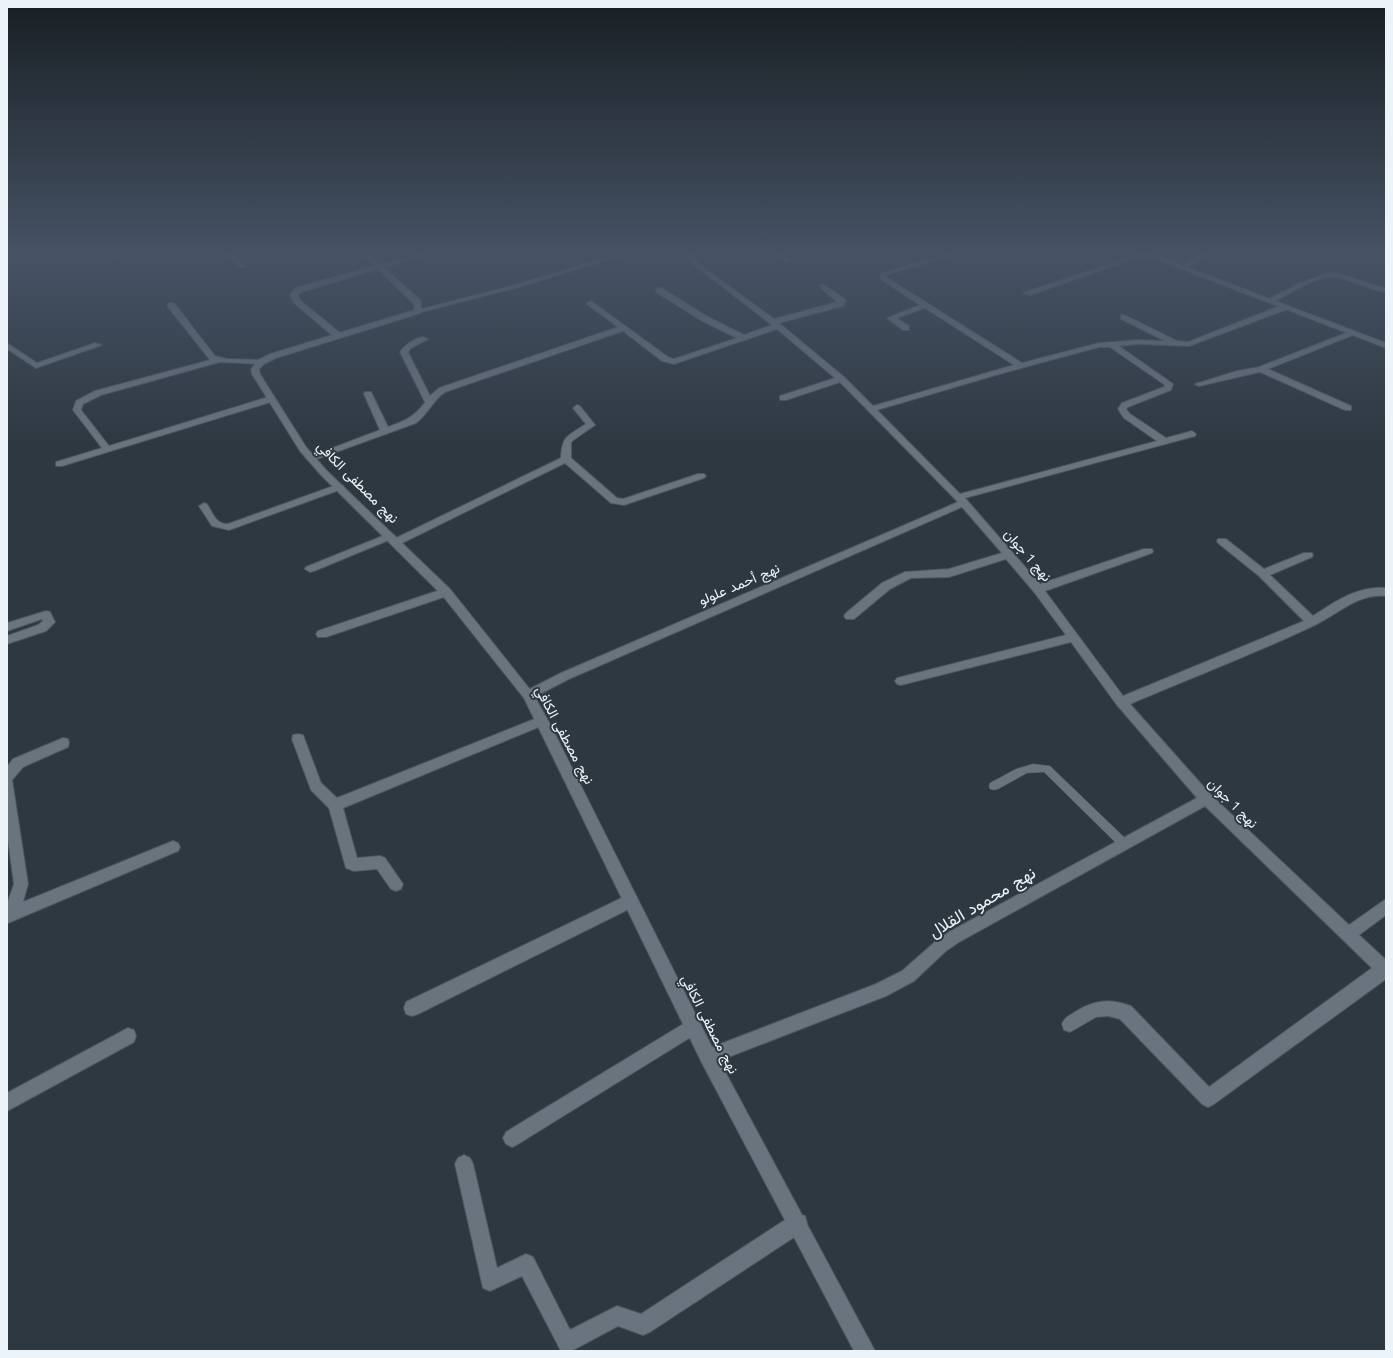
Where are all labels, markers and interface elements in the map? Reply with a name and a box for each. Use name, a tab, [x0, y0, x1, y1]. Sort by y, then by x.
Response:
street label: نهج مصطفى الكافي	[311, 438, 402, 529]
street label: نهج 1 جوان	[999, 526, 1055, 586]
street label: نهج أحمد علولو	[696, 560, 783, 611]
street label: نهج مصطفى الكافي	[529, 683, 598, 789]
street label: نهج 1 جوان	[1203, 775, 1261, 833]
street label: نهج محمود القلال	[925, 862, 1040, 943]
street label: نهج مصطفى الكافي	[675, 972, 742, 1078]

